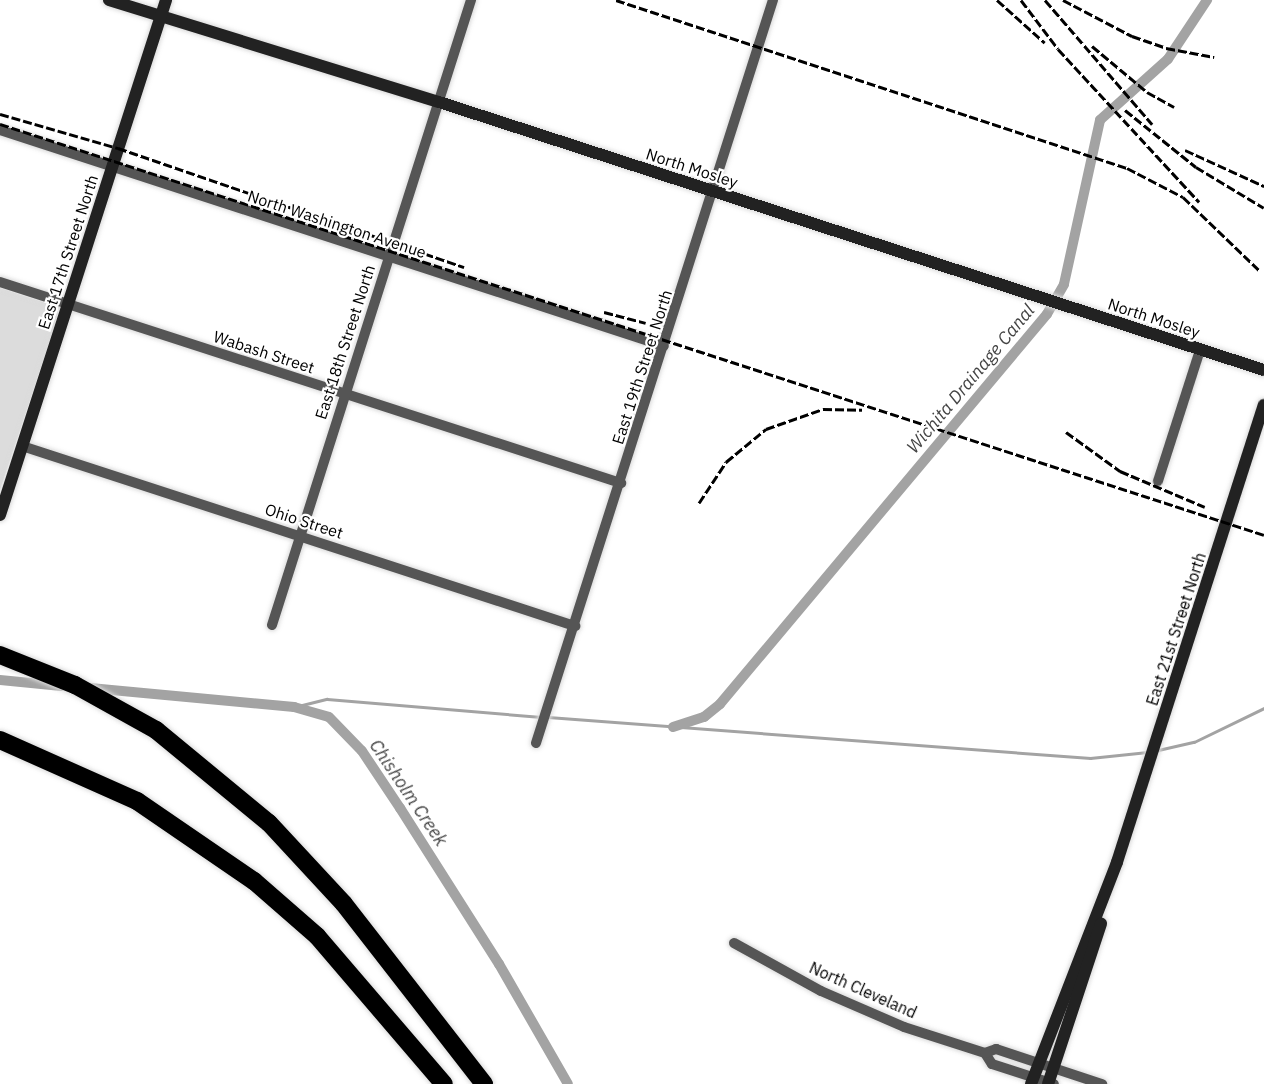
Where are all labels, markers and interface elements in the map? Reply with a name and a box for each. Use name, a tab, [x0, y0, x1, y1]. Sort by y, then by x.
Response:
street label: North Mosley	[644, 144, 740, 192]
street label: East 17th Street North	[34, 172, 102, 332]
street label: North Washington Avenue	[245, 186, 429, 262]
street label: East 18th Street North	[311, 262, 379, 422]
street label: East 19th Street North	[608, 287, 676, 447]
street label: North Mosley	[1106, 294, 1202, 342]
water label: Wichita Drainage Canal	[902, 300, 1040, 458]
street label: Wabash Street	[211, 327, 317, 377]
street label: Ohio Street	[262, 499, 346, 543]
street label: East 21st Street North	[1142, 550, 1210, 708]
water label: Chisholm Creek	[364, 736, 452, 850]
street label: North Cleveland	[806, 958, 920, 1022]

